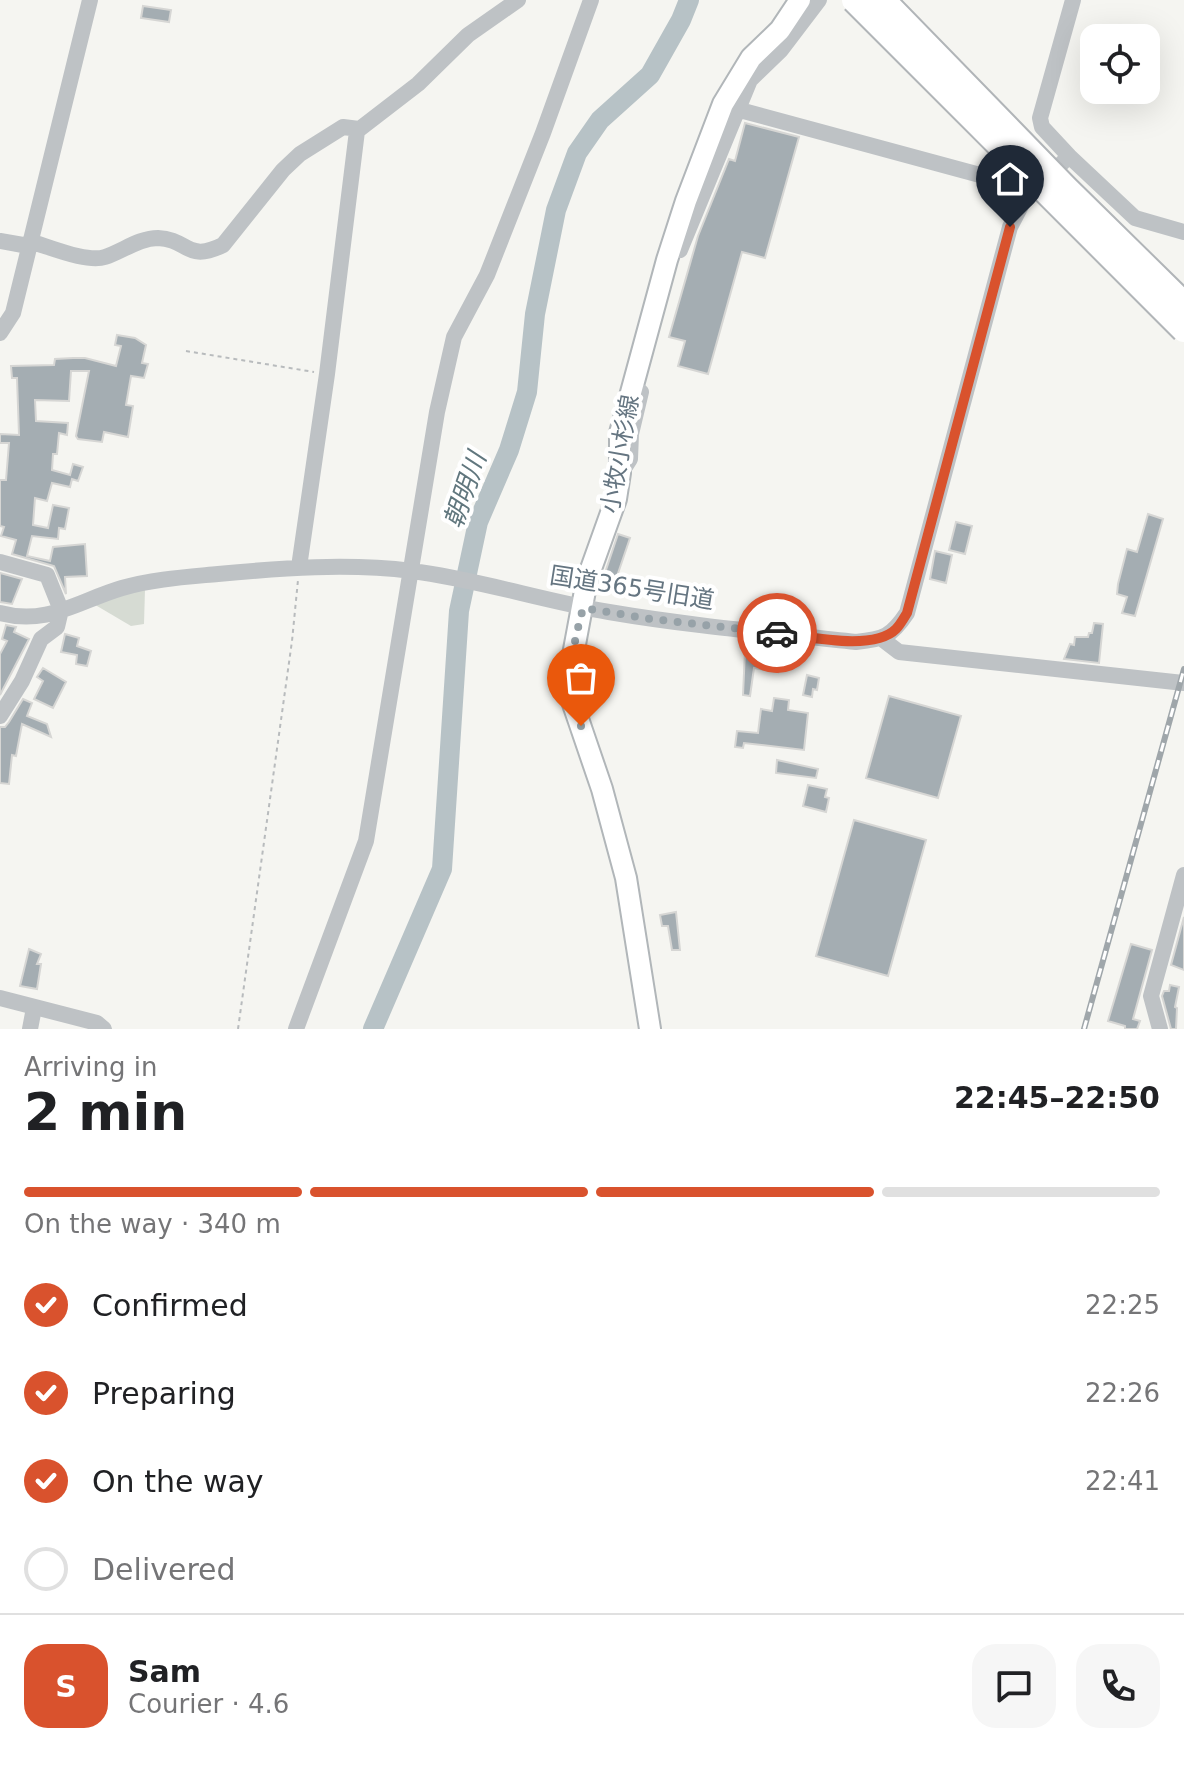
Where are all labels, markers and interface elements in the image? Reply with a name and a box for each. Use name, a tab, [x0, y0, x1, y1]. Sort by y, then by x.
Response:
map controls	[1080, 24, 1160, 104]
button: locate	[1080, 24, 1160, 104]
pin	[976, 145, 1044, 227]
icon: home	[988, 157, 1032, 201]
street label: 小牧小杉線	[596, 392, 644, 516]
water label: 朝明川	[438, 445, 493, 532]
street label: 国道365号旧道	[548, 561, 716, 615]
courier	[737, 593, 817, 673]
icon: car	[755, 611, 799, 655]
pin	[547, 644, 615, 726]
icon: bag	[559, 656, 603, 700]
text: Arriving in	[24, 1052, 158, 1082]
text: 22:45–22:50	[954, 1080, 1160, 1115]
text: 2 min	[24, 1082, 187, 1142]
text: On the way · 340 m	[24, 1209, 281, 1239]
icon: check	[24, 1283, 68, 1327]
text: Confirmed	[92, 1288, 248, 1323]
text: 22:25	[1085, 1290, 1160, 1320]
icon: check	[24, 1371, 68, 1415]
text: Preparing	[92, 1376, 236, 1411]
text: 22:26	[1085, 1378, 1160, 1408]
icon: check	[24, 1459, 68, 1503]
text: On the way	[92, 1464, 264, 1499]
text: 22:41	[1085, 1466, 1160, 1496]
text: Delivered	[92, 1552, 236, 1587]
button: chat	[972, 1644, 1056, 1728]
button: phone	[1076, 1644, 1160, 1728]
text: Sam	[128, 1654, 201, 1689]
text: S	[55, 1669, 77, 1704]
text: Courier · 4.6	[128, 1689, 289, 1719]

